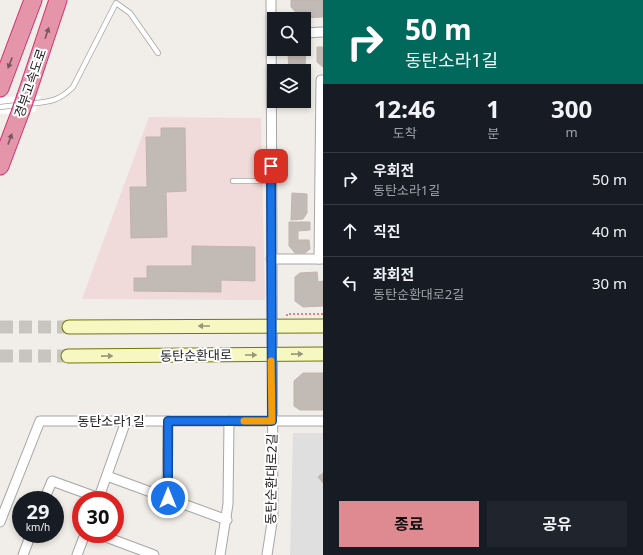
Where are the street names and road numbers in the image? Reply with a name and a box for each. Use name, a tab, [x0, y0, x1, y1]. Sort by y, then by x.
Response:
street label: 경부고속도로	[10, 46, 50, 120]
street label: 동탄순환대로	[160, 345, 232, 365]
street label: 동탄소라1길	[77, 412, 145, 430]
street label: 동탄순환대로2길	[261, 433, 281, 525]

